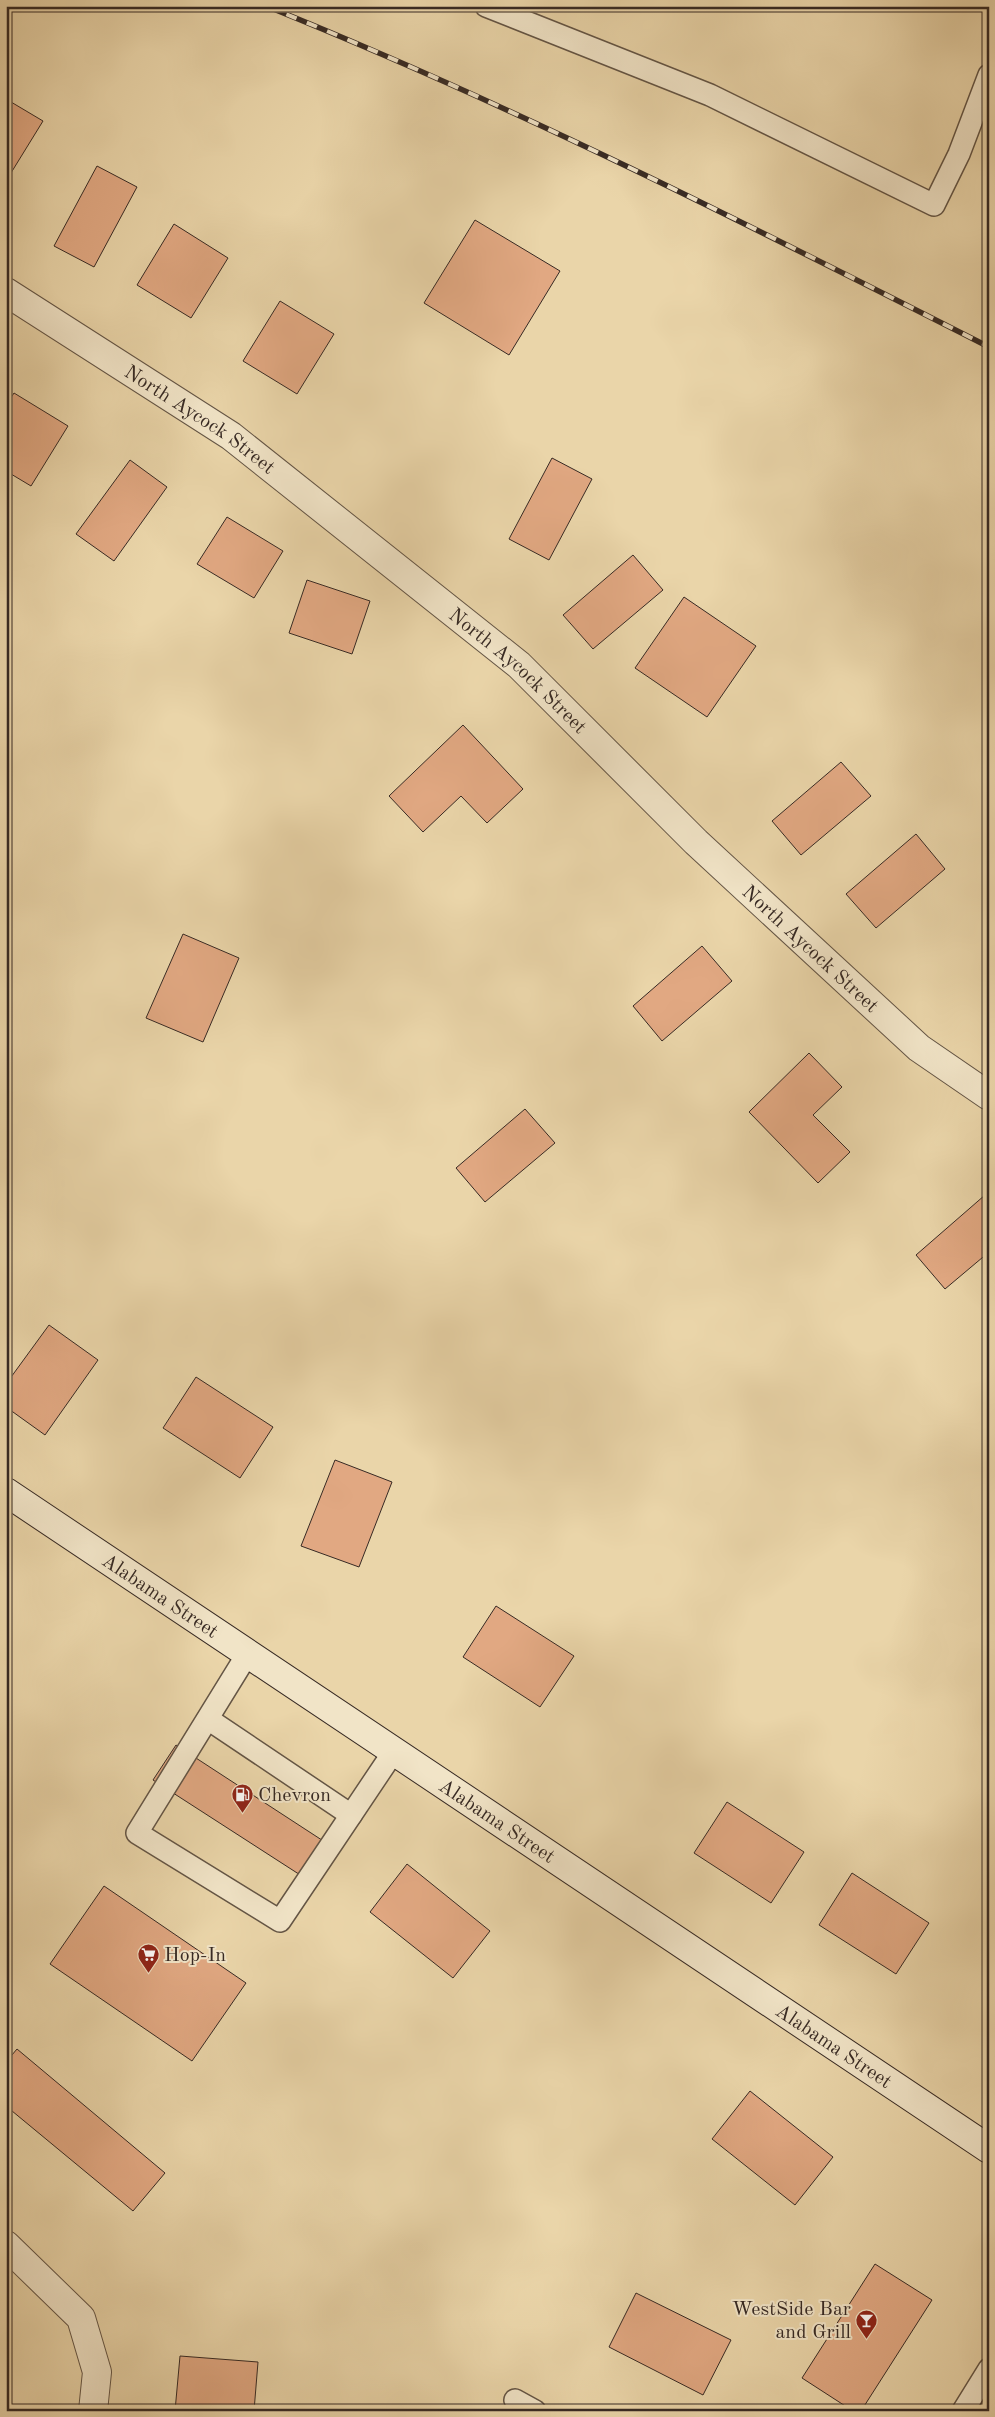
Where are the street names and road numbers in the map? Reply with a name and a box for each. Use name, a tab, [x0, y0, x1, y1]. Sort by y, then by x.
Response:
street label: North Aycock Street	[120, 362, 278, 479]
street label: North Aycock Street	[444, 605, 589, 738]
street label: North Aycock Street	[738, 882, 882, 1017]
street label: Alabama Street	[98, 1551, 221, 1643]
street label: Alabama Street	[435, 1776, 558, 1868]
street label: Alabama Street	[771, 2001, 895, 2093]

